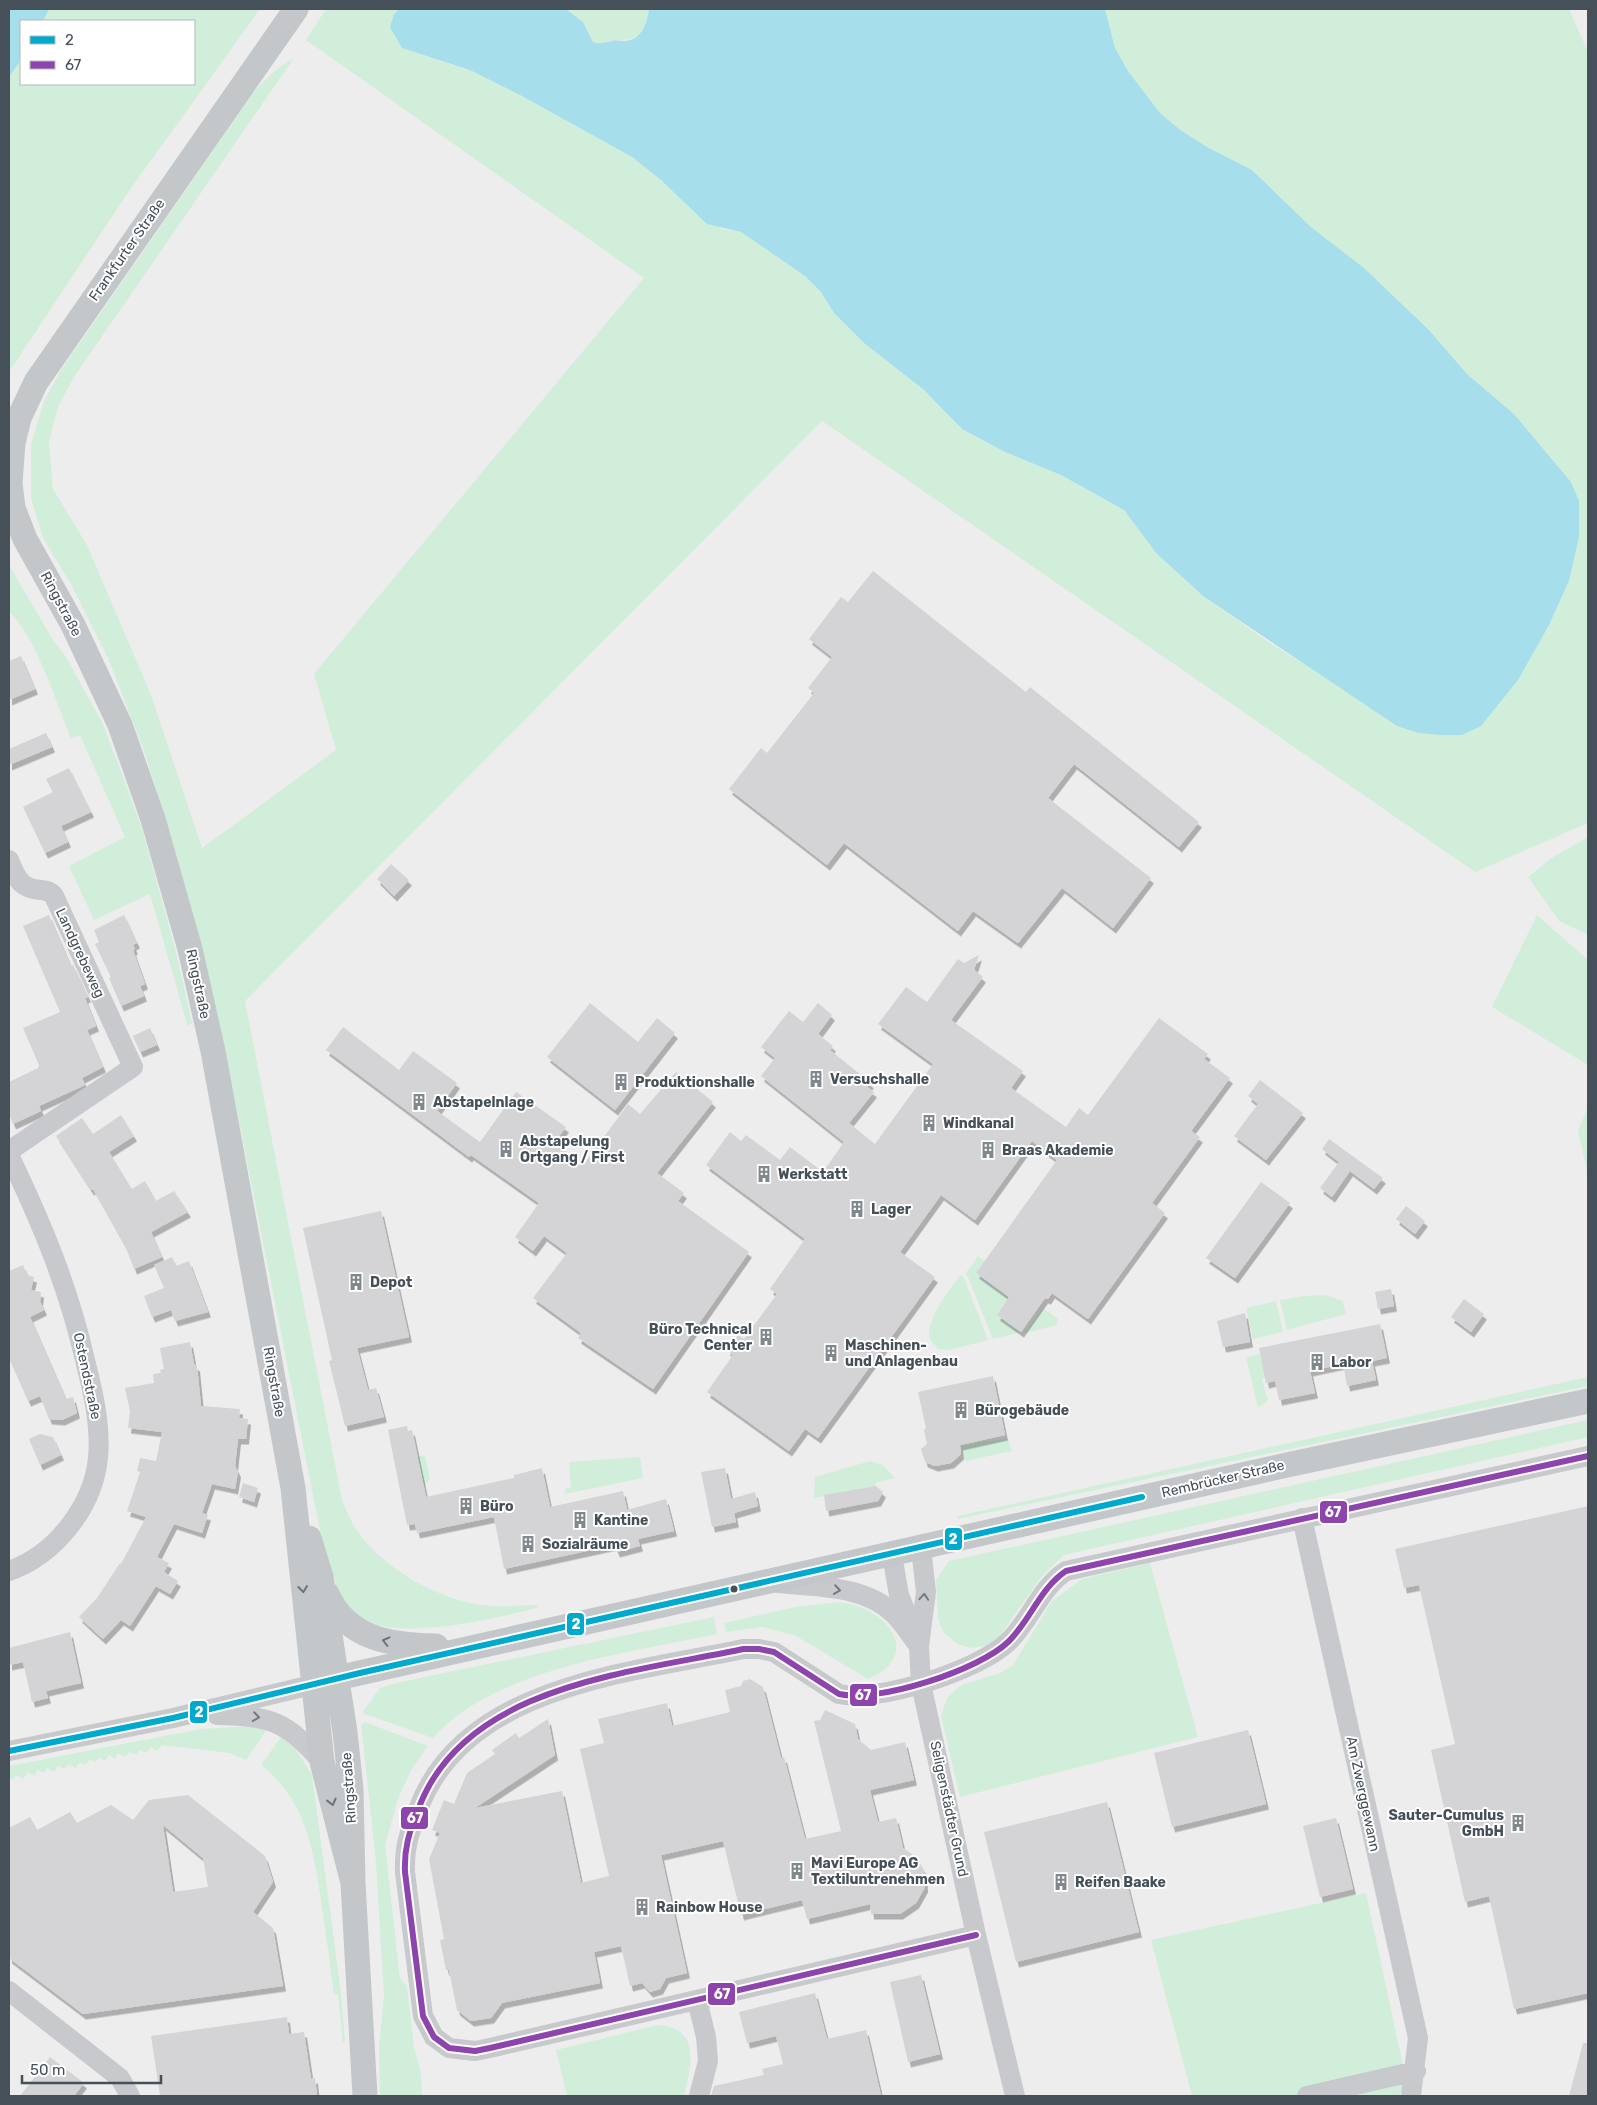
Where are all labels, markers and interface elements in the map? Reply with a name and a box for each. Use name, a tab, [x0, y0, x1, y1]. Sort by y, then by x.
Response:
legend	[20, 20, 195, 85]
text: 2	[65, 31, 74, 49]
text: 67	[65, 56, 82, 74]
street label: Frankfurter Straße	[85, 196, 169, 304]
street label: Ringstraße	[37, 569, 85, 639]
street label: Landgrebeweg	[52, 905, 108, 1001]
street label: Ringstraße	[182, 947, 214, 1021]
building icon: Versuchshalle	[806, 1069, 826, 1089]
place label: Versuchshalle	[830, 1071, 929, 1088]
building icon: Produktionshalle	[611, 1072, 631, 1092]
place label: Produktionshalle	[635, 1074, 755, 1091]
building icon: Abstapelnlage	[409, 1092, 429, 1112]
place label: Abstapelnlage	[433, 1094, 534, 1111]
building icon: Windkanal	[919, 1113, 939, 1133]
place label: Windkanal	[943, 1115, 1014, 1132]
place label: Abstapelung Ortgang / First	[520, 1133, 625, 1166]
building icon: Abstapelung Ortgang / First	[496, 1139, 516, 1159]
building icon: Braas Akademie	[978, 1140, 998, 1160]
place label: Braas Akademie	[1002, 1142, 1114, 1159]
building icon: Werkstatt	[754, 1164, 774, 1184]
place label: Werkstatt	[778, 1166, 848, 1183]
building icon: Lager	[847, 1199, 867, 1219]
place label: Lager	[871, 1201, 912, 1218]
building icon: Depot	[346, 1272, 366, 1292]
place label: Depot	[370, 1274, 413, 1291]
place label: Büro Technical Center	[649, 1321, 753, 1354]
building icon: Büro Technical Center	[756, 1327, 776, 1347]
street label: Ostendstraße	[70, 1331, 105, 1421]
place label: Maschinen- und Anlagenbau	[845, 1337, 958, 1370]
building icon: Maschinen- und Anlagenbau	[821, 1343, 841, 1363]
street label: Ringstraße	[259, 1346, 289, 1419]
building icon: Labor	[1307, 1352, 1327, 1372]
place label: Labor	[1331, 1354, 1372, 1371]
building icon: Bürogebäude	[951, 1400, 971, 1420]
place label: Bürogebäude	[975, 1402, 1069, 1419]
street label: Rembrücker Straße	[1160, 1457, 1286, 1501]
building icon: Büro	[456, 1496, 476, 1516]
place label: Büro	[480, 1498, 514, 1515]
line badge: 67	[1319, 1500, 1348, 1524]
text: 67	[1325, 1504, 1341, 1521]
building icon: Kantine	[570, 1510, 590, 1530]
place label: Kantine	[594, 1512, 648, 1529]
line badge: 2	[944, 1527, 963, 1551]
text: 2	[948, 1531, 958, 1548]
building icon: Sozialräume	[518, 1534, 538, 1554]
place label: Sozialräume	[542, 1536, 628, 1553]
unlabelled marker	[729, 1584, 739, 1594]
one-way arrow	[832, 1584, 841, 1594]
one-way arrow	[297, 1585, 308, 1593]
one-way arrow	[919, 1593, 930, 1601]
line badge: 2	[566, 1612, 585, 1636]
text: 2	[571, 1616, 581, 1633]
one-way arrow	[382, 1637, 390, 1647]
line badge: 67	[849, 1683, 878, 1707]
text: 67	[855, 1687, 871, 1704]
line badge: 2	[189, 1700, 208, 1724]
text: 2	[194, 1704, 204, 1721]
one-way arrow	[252, 1711, 260, 1721]
street label: Am Zwerggewann	[1342, 1735, 1384, 1853]
street label: Seligenstädter Grund	[926, 1739, 972, 1879]
street label: Ringstraße	[338, 1752, 360, 1824]
one-way arrow	[326, 1798, 337, 1807]
line badge: 67	[400, 1806, 429, 1830]
place label: Sauter-Cumulus GmbH	[1389, 1807, 1504, 1840]
text: 67	[407, 1810, 423, 1827]
building icon: Sauter-Cumulus GmbH	[1508, 1813, 1528, 1833]
place label: Mavi Europe AG Textiluntrenehmen	[811, 1855, 945, 1888]
building icon: Mavi Europe AG Textiluntrenehmen	[787, 1861, 807, 1881]
building icon: Reifen Baake	[1051, 1872, 1071, 1892]
place label: Reifen Baake	[1075, 1874, 1166, 1891]
building icon: Rainbow House	[632, 1897, 652, 1917]
place label: Rainbow House	[656, 1899, 763, 1916]
line badge: 67	[707, 1982, 736, 2006]
text: 67	[714, 1986, 730, 2003]
scale bar	[22, 2052, 161, 2084]
text: 50 m	[30, 2061, 65, 2079]

